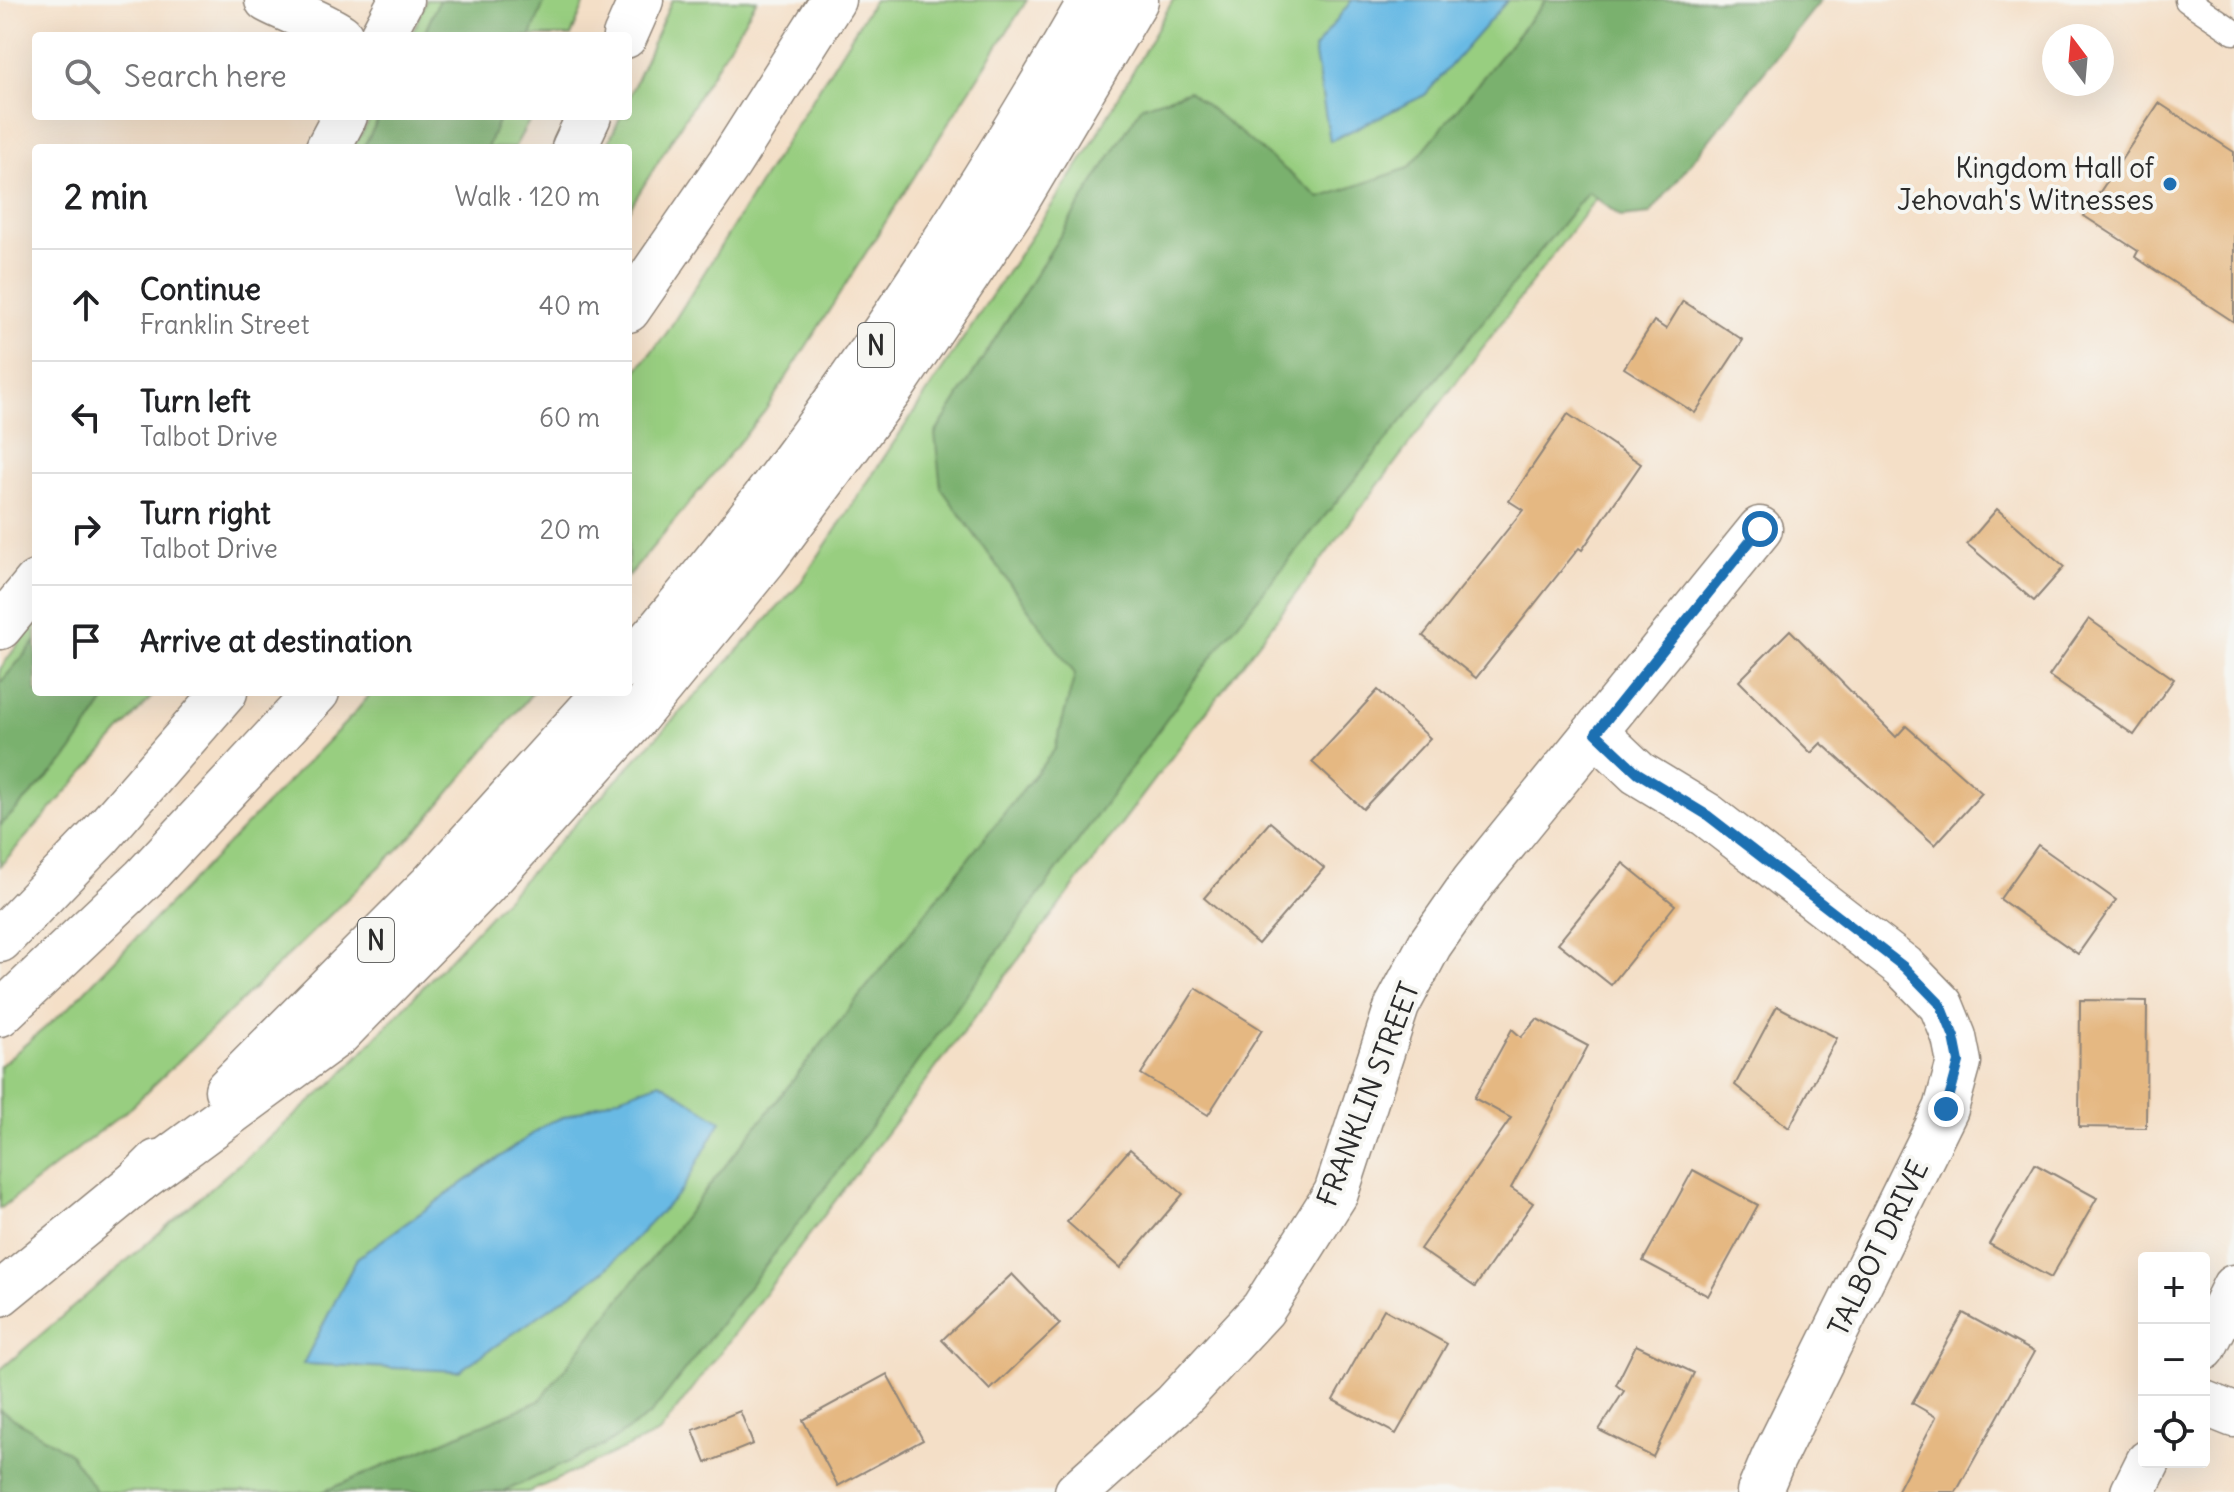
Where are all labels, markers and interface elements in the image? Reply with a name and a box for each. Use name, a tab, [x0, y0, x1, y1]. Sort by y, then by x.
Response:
north arrow	[2042, 24, 2114, 96]
search box	[32, 32, 632, 120]
icon: search	[60, 54, 104, 98]
text: Search here	[124, 57, 287, 95]
place label: Kingdom Hall of Jehovah's Witnesses	[1897, 150, 2155, 218]
text: 2 min	[64, 175, 148, 218]
marker: Kingdom Hall of Jehovah's Witnesses	[2161, 175, 2179, 193]
text: Walk · 120 m	[454, 180, 600, 213]
text: Continue	[140, 270, 261, 308]
icon: ahead	[64, 283, 108, 327]
text: 40 m	[539, 289, 600, 322]
text: Franklin Street	[140, 308, 309, 341]
road number: N	[858, 323, 894, 367]
text: Turn left	[140, 382, 251, 420]
icon: left	[64, 395, 108, 439]
text: 60 m	[539, 401, 600, 434]
text: Talbot Drive	[140, 420, 278, 453]
text: Turn right	[140, 494, 271, 532]
icon: right	[64, 507, 108, 551]
route start	[1742, 511, 1778, 547]
text: 20 m	[540, 513, 600, 546]
text: Talbot Drive	[140, 532, 278, 565]
icon: arrive	[64, 619, 108, 663]
text: Arrive at destination	[140, 622, 412, 660]
road number: N	[358, 918, 394, 962]
street label: FRANKLIN STREET	[1309, 977, 1427, 1211]
route end	[1928, 1091, 1964, 1127]
street label: TALBOT DRIVE	[1820, 1154, 1936, 1342]
map controls	[2138, 1252, 2210, 1468]
button: +	[2138, 1252, 2210, 1324]
button: −	[2138, 1324, 2210, 1396]
button: locate	[2138, 1396, 2210, 1468]

